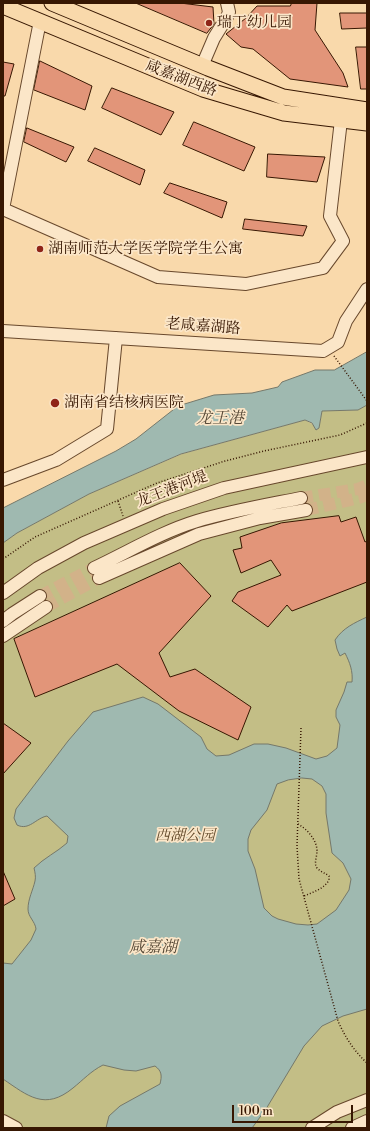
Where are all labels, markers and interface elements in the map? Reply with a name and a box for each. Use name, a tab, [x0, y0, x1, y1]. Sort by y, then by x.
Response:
place label: 瑞丁幼儿园	[217, 14, 292, 32]
marker: 瑞丁幼儿园	[204, 18, 214, 28]
street label: 咸嘉湖西路	[143, 57, 219, 101]
place label: 湖南师范大学医学院学生公寓	[48, 240, 243, 258]
marker: 湖南师范大学医学院学生公寓	[35, 244, 45, 254]
street label: 老咸嘉湖路	[165, 315, 241, 339]
place label: 湖南省结核病医院	[64, 394, 184, 412]
marker: 湖南省结核病医院	[49, 397, 61, 409]
water label: 龙王港	[196, 409, 244, 429]
street label: 龙王港河堤	[134, 468, 210, 512]
park label: 西湖公园	[155, 827, 215, 845]
water label: 咸嘉湖	[129, 938, 177, 958]
scale bar	[234, 1097, 355, 1123]
text: 100 m	[239, 1104, 273, 1119]

